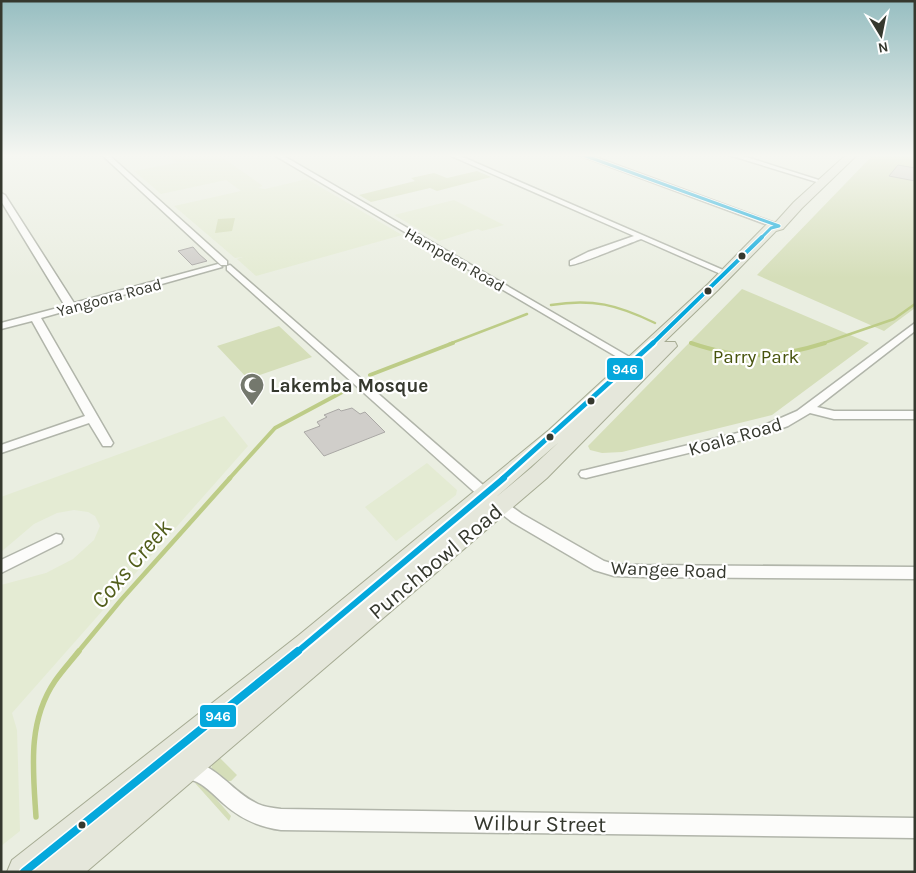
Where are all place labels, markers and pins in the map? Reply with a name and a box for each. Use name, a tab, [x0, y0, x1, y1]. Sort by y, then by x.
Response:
unlabelled marker	[737, 251, 747, 261]
unlabelled marker	[703, 286, 713, 296]
mosque icon: Lakemba Mosque	[239, 372, 265, 406]
place label: Lakemba Mosque	[270, 375, 428, 397]
unlabelled marker	[586, 396, 596, 406]
unlabelled marker	[545, 432, 555, 442]
unlabelled marker	[77, 820, 87, 830]

